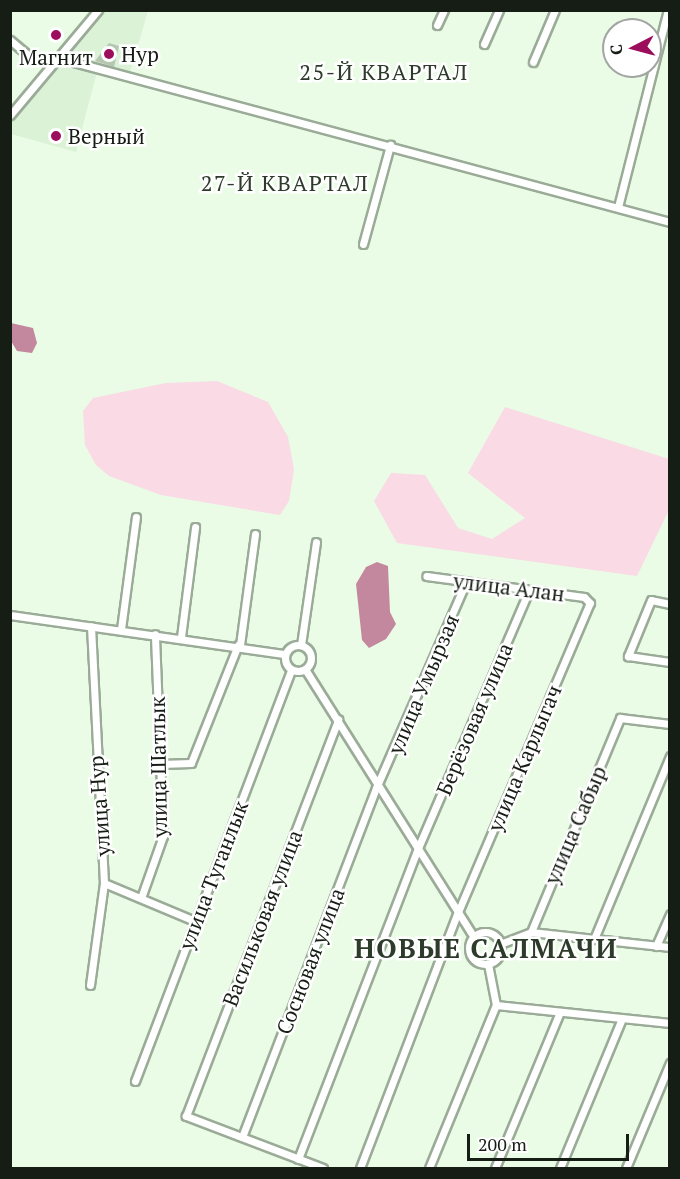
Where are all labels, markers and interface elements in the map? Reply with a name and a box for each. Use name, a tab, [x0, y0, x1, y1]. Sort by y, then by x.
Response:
north arrow	[602, 18, 662, 78]
marker: Магнит	[49, 28, 63, 42]
place label: Нур	[121, 41, 159, 67]
text: С	[605, 43, 628, 56]
place label: Магнит	[19, 44, 93, 70]
marker: Нур	[102, 47, 116, 61]
district label: 25-Й КВАРТАЛ	[299, 59, 469, 85]
place label: Верный	[68, 123, 145, 149]
marker: Верный	[49, 129, 63, 143]
district label: 27-Й КВАРТАЛ	[201, 170, 369, 196]
street label: улица Алан	[452, 568, 566, 606]
street label: улица Умырзая	[382, 610, 464, 758]
street label: Берёзовая улица	[431, 639, 517, 799]
street label: улица Карлыгач	[482, 681, 566, 835]
street label: улица Шатлык	[144, 696, 172, 838]
street label: улица Нур	[83, 755, 115, 857]
street label: улица Сабыр	[539, 762, 611, 888]
street label: улица Туганлык	[173, 797, 253, 953]
street label: Васильковая улица	[217, 826, 307, 1010]
street label: Сосновая улица	[271, 884, 349, 1038]
district label: НОВЫЕ САЛМАЧИ	[354, 933, 618, 965]
scale bar	[470, 1122, 632, 1160]
text: 200 m	[478, 1132, 527, 1156]

